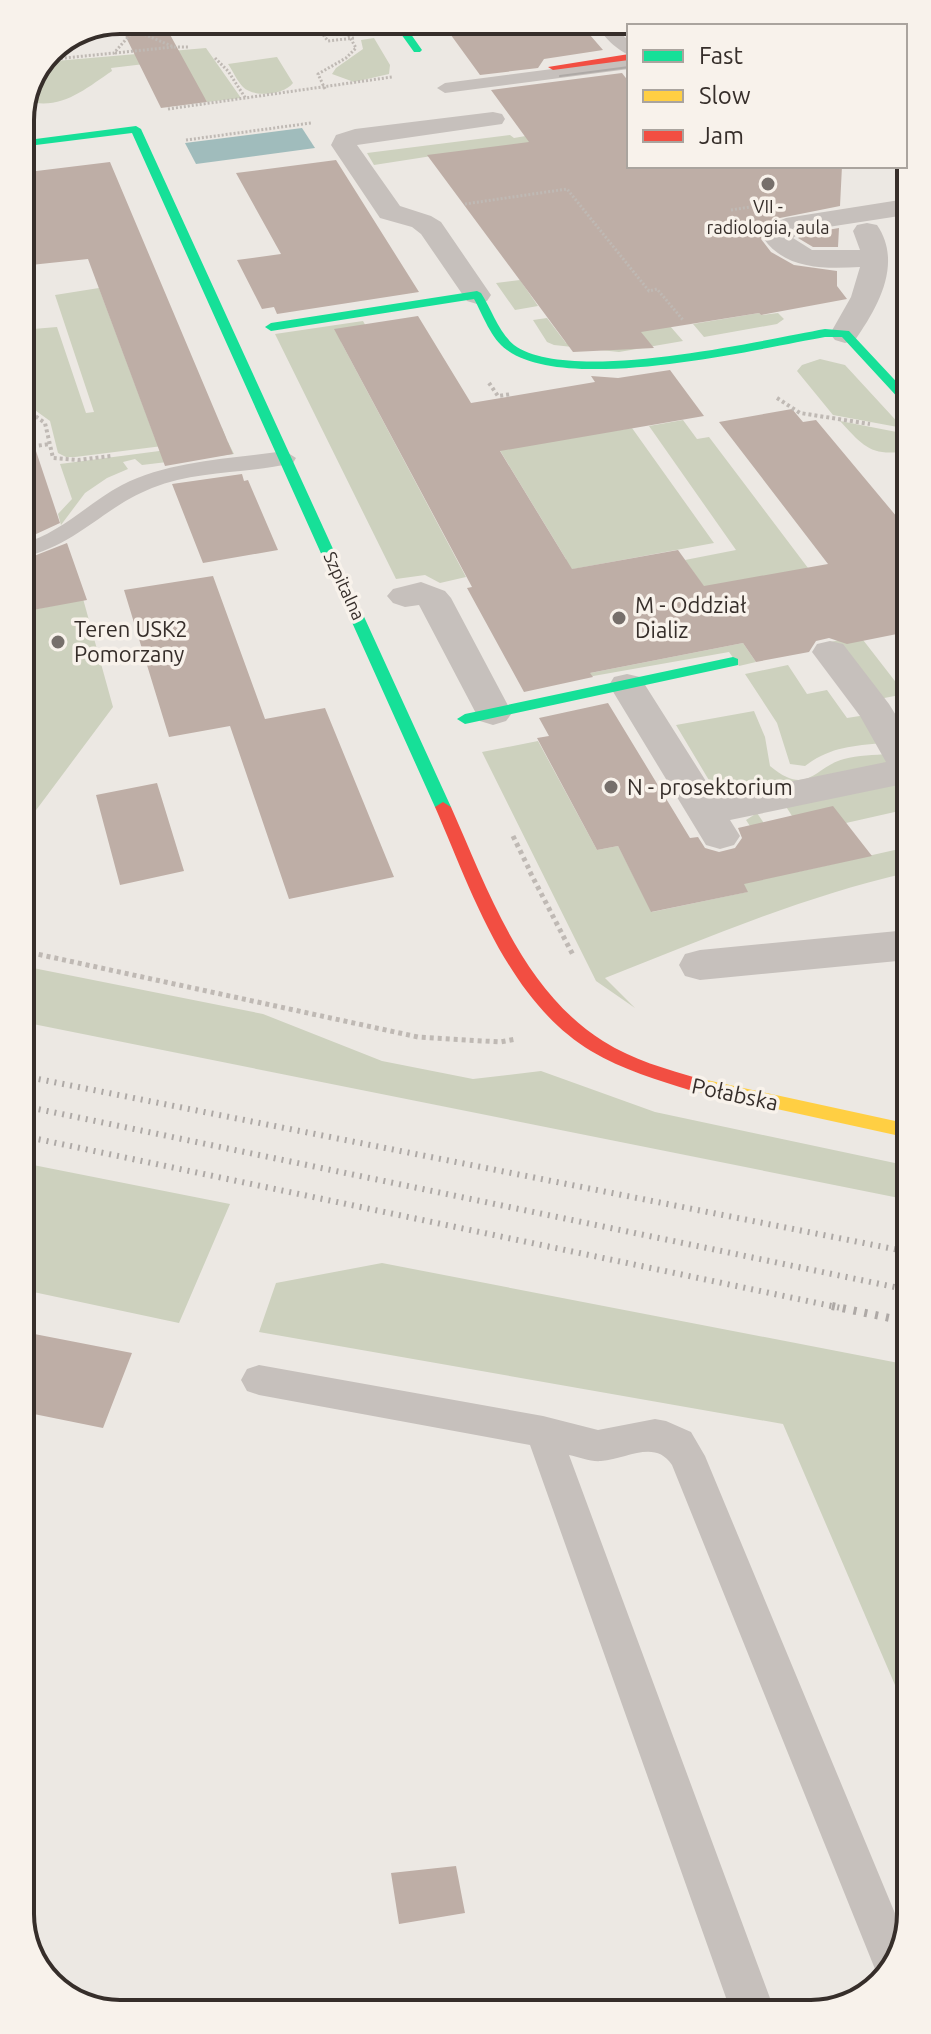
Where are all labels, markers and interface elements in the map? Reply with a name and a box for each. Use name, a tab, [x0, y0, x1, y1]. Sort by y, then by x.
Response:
legend	[627, 24, 907, 168]
text: Fast	[699, 42, 743, 69]
text: Slow	[699, 82, 751, 109]
text: Jam	[699, 122, 744, 149]
marker: VII - radiologia, aula	[759, 175, 777, 193]
place label: VII - radiologia, aula	[707, 196, 829, 237]
street label: Szpitalna	[320, 548, 369, 623]
place label: M - Oddział Dializ	[635, 592, 746, 642]
marker: M - Oddział Dializ	[610, 609, 628, 627]
place label: Teren USK2 Pomorzany	[74, 616, 188, 666]
marker: Teren USK2 Pomorzany	[49, 633, 67, 651]
place label: N - prosektorium	[627, 774, 793, 799]
marker: N - prosektorium	[602, 778, 620, 796]
street label: Połabska	[690, 1072, 781, 1115]

